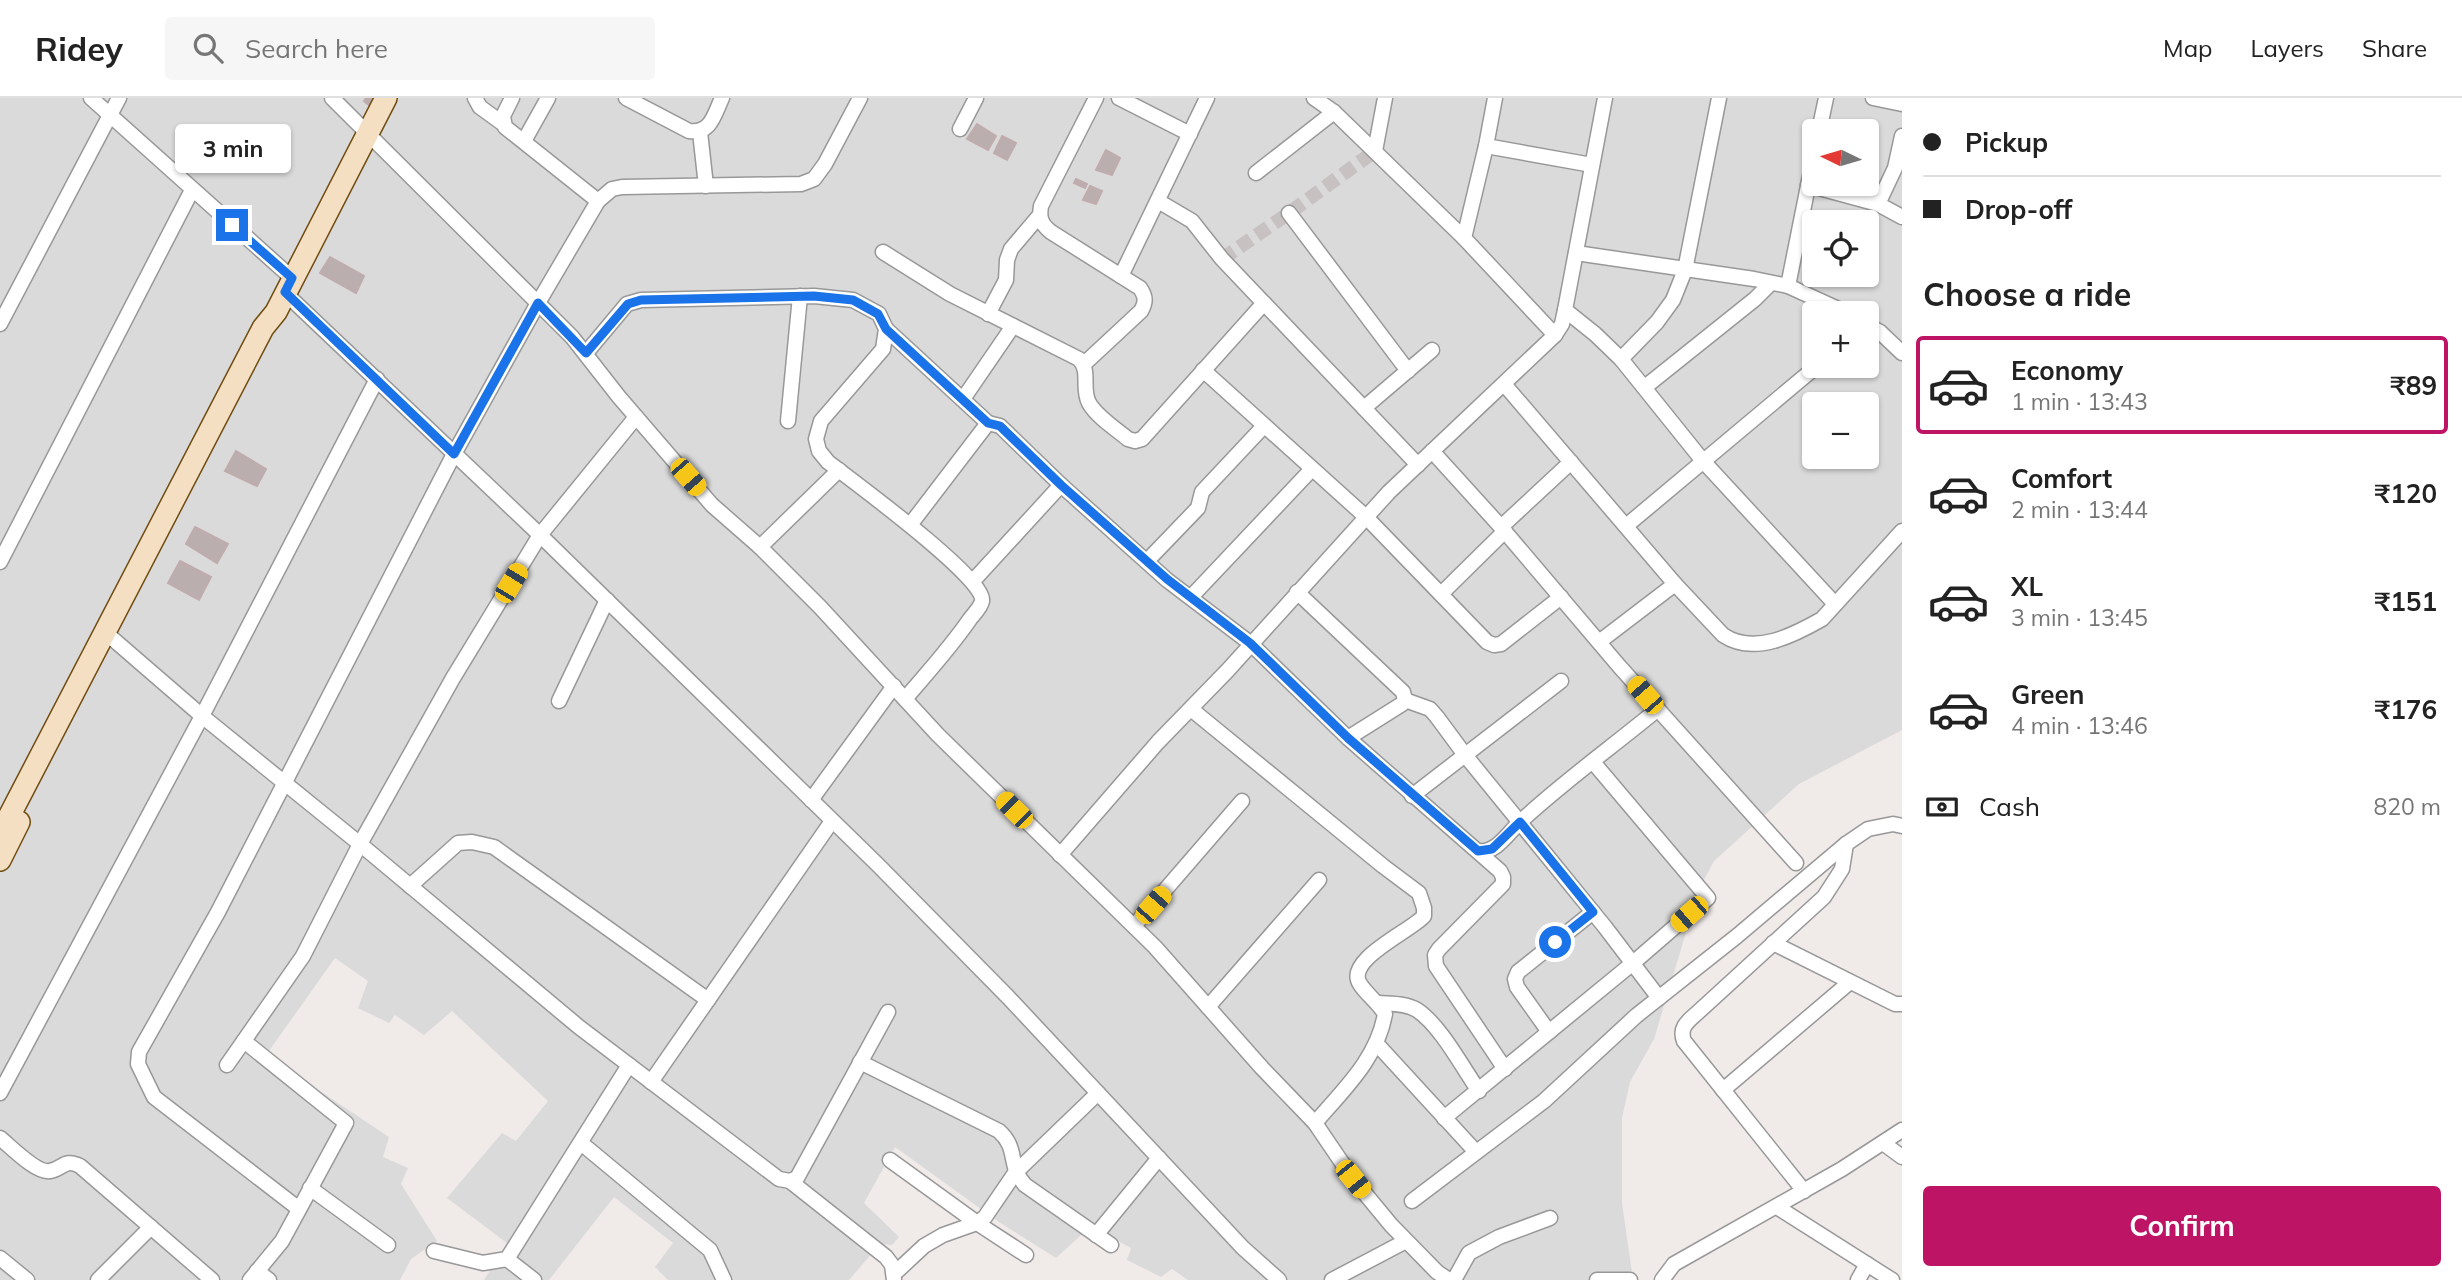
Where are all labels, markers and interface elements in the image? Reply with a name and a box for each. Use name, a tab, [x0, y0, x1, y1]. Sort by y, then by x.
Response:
search box	[165, 17, 655, 80]
text: Ridey	[35, 28, 123, 69]
icon: search	[189, 29, 227, 67]
text: Search here	[245, 32, 388, 65]
text: Map	[2163, 33, 2212, 63]
text: Layers	[2250, 33, 2324, 63]
text: Share	[2362, 33, 2427, 63]
north arrow	[1802, 119, 1880, 196]
map controls	[1802, 119, 1879, 469]
callout: 3 min	[174, 123, 290, 172]
text: Pickup	[1965, 126, 2048, 159]
text: 3 min	[203, 134, 263, 163]
text: Drop-off	[1965, 193, 2072, 226]
route end	[216, 209, 248, 241]
button: locate	[1802, 210, 1879, 287]
text: Choose a ride	[1923, 274, 2131, 314]
button: +	[1802, 301, 1879, 378]
icon: car	[1927, 354, 1990, 417]
text: Economy	[2011, 354, 2123, 387]
text: ₹89	[2390, 369, 2437, 402]
text: 1 min · 13:43	[2011, 387, 2148, 416]
button: −	[1802, 392, 1879, 469]
car	[667, 454, 710, 500]
icon: car	[1927, 462, 1990, 525]
text: Comfort	[2011, 462, 2112, 495]
text: ₹120	[2375, 477, 2437, 510]
text: 2 min · 13:44	[2011, 495, 2148, 524]
car	[492, 560, 531, 606]
icon: car	[1927, 570, 1990, 633]
text: XL	[2011, 570, 2043, 603]
text: ₹151	[2375, 585, 2437, 618]
text: 3 min · 13:45	[2011, 603, 2148, 632]
car	[1624, 672, 1667, 718]
icon: car	[1927, 678, 1990, 741]
text: Green	[2011, 678, 2084, 711]
text: ₹176	[2375, 693, 2437, 726]
text: 4 min · 13:46	[2011, 711, 2148, 740]
car	[992, 788, 1037, 832]
icon: cash	[1923, 788, 1961, 826]
text: Cash	[1979, 790, 2040, 823]
text: 820 m	[2373, 792, 2441, 821]
car	[1132, 882, 1175, 928]
car	[1667, 892, 1712, 936]
route start	[1539, 926, 1571, 958]
car	[1332, 1156, 1375, 1202]
button: Confirm	[1923, 1186, 2441, 1266]

